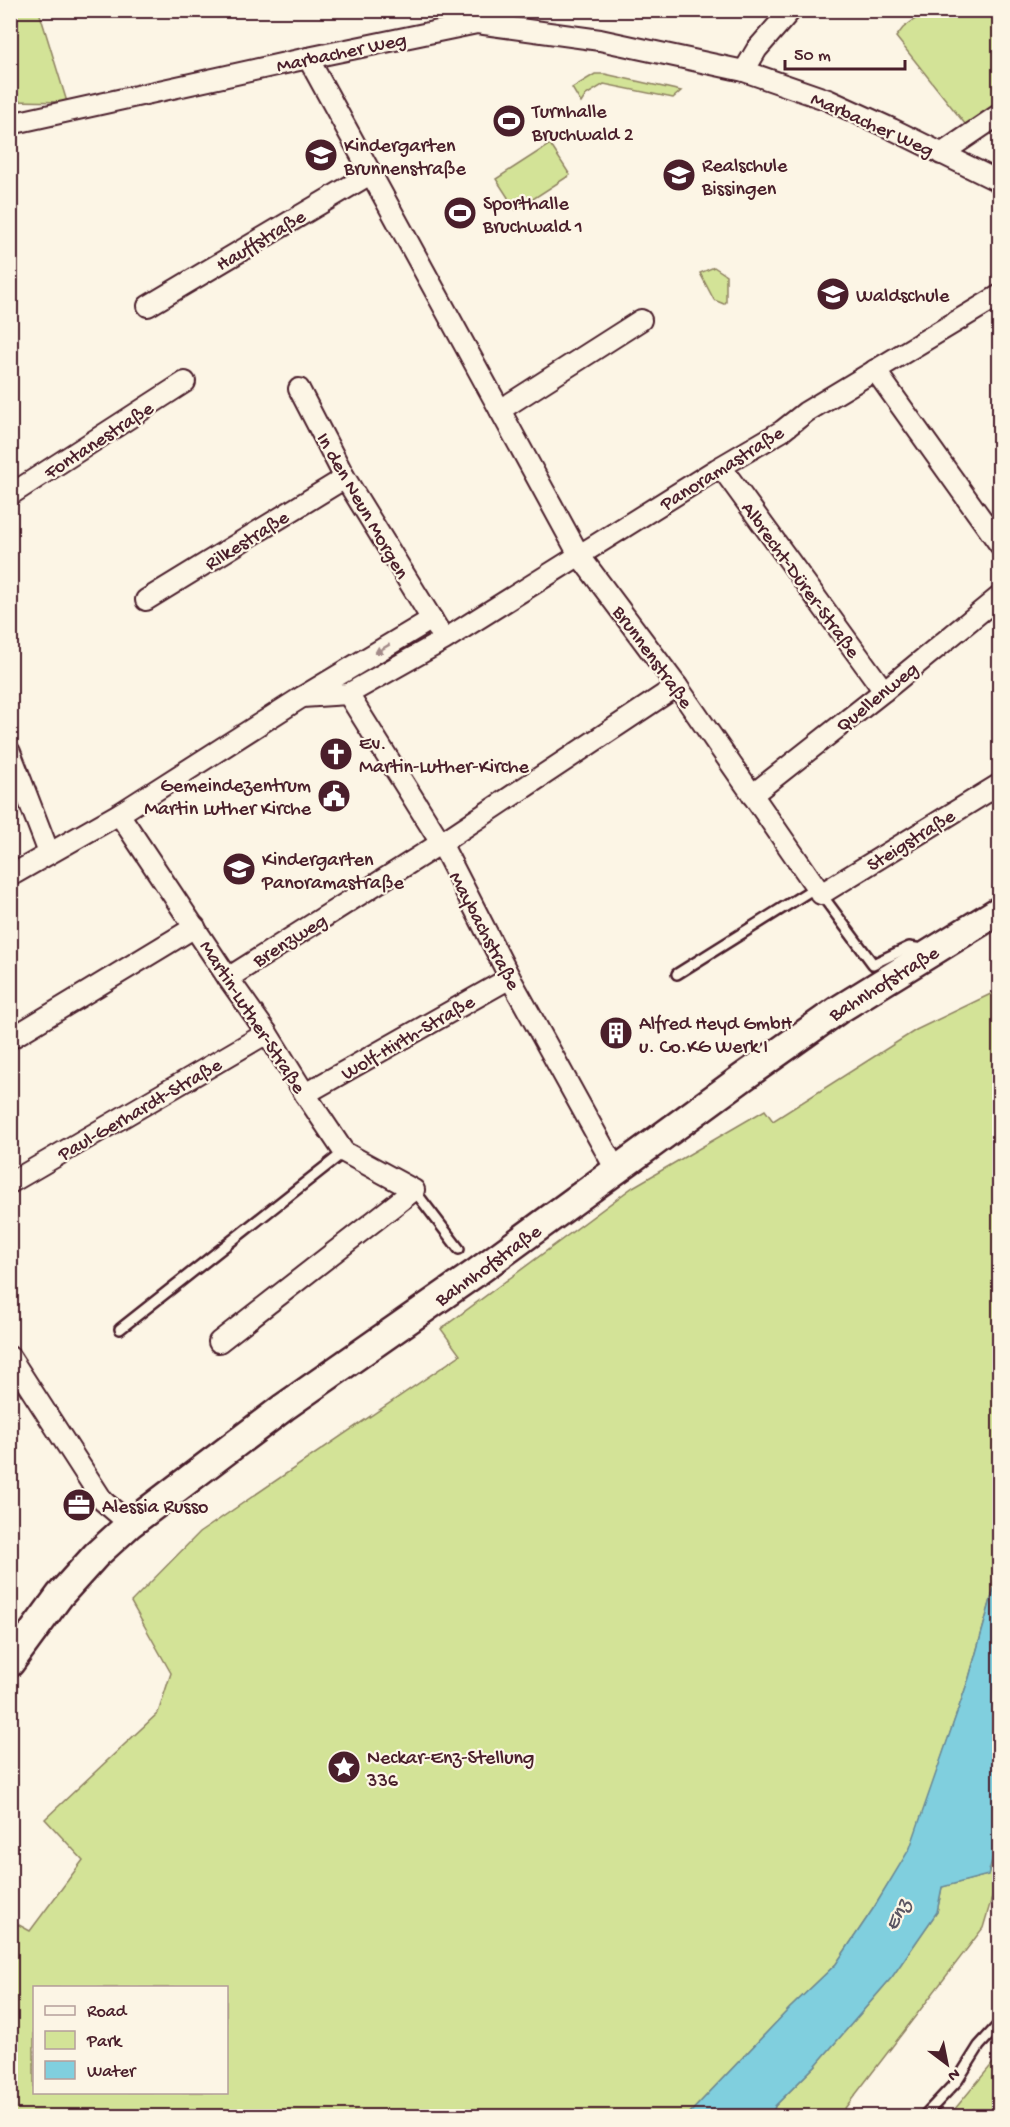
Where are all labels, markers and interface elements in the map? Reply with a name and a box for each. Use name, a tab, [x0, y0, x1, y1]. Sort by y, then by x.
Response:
street label: Marbacher Weg	[275, 29, 409, 79]
scale bar	[785, 33, 905, 71]
text: 50 m	[794, 46, 831, 67]
street label: Marbacher Weg	[807, 89, 937, 164]
place label: Turnhalle Bruchwald 2	[531, 102, 634, 148]
sports icon: Turnhalle Bruchwald 2	[491, 103, 527, 139]
place label: Kindergarten Brunnenstraße	[343, 136, 466, 182]
school or university icon: Kindergarten Brunnenstraße	[303, 137, 339, 173]
place label: Realschule Bissingen	[701, 156, 788, 202]
school or university icon: Realschule Bissingen	[661, 157, 697, 193]
place label: Sporthalle Bruchwald 1	[482, 194, 583, 240]
sports icon: Sporthalle Bruchwald 1	[442, 195, 478, 231]
street label: Hauffstraße	[213, 206, 311, 278]
school or university icon: Waldschule	[815, 276, 851, 312]
place label: Waldschule	[856, 286, 950, 309]
street label: Fontanestraße	[40, 398, 159, 486]
street label: Panoramastraße	[656, 422, 790, 518]
street label: In den Neun Morgen	[310, 430, 412, 584]
street label: Albrecht-Dürer-Straße	[735, 498, 864, 664]
street label: Rilkestraße	[202, 507, 295, 577]
street label: Brunnenstraße	[606, 601, 697, 715]
one-way arrow	[374, 644, 390, 655]
street label: Quellenweg	[833, 659, 924, 739]
place label: Ev. Martin-Luther-Kirche	[359, 734, 530, 780]
church icon: Ev. Martin-Luther-Kirche	[318, 736, 354, 772]
place label: Gemeindezentrum Martin Luther Kirche	[144, 776, 312, 822]
public building icon: Gemeindezentrum Martin Luther Kirche	[316, 778, 352, 814]
street label: Steigstraße	[863, 805, 961, 878]
place label: Kindergarten Panoramastraße	[261, 850, 404, 896]
school or university icon: Kindergarten Panoramastraße	[221, 851, 257, 887]
street label: Maybachstraße	[442, 869, 524, 995]
street label: Brenzweg	[249, 910, 332, 974]
street label: Martin-Luther-Straße	[193, 937, 309, 1099]
street label: Bahnhofstraße	[825, 942, 945, 1028]
street label: Wolf-Hirth-Straße	[338, 991, 480, 1087]
place label: Alfred Heyd GmbH u. Co.KG Werk I	[639, 1014, 793, 1060]
building icon: Alfred Heyd GmbH u. Co.KG Werk I	[598, 1015, 634, 1051]
street label: Paul-Gerhardt-Straße	[54, 1054, 227, 1168]
street label: Bahnhofstraße	[431, 1221, 547, 1313]
office icon: Alessia Russo	[61, 1487, 97, 1523]
place label: Alessia Russo	[102, 1497, 208, 1520]
place label: Neckar-Enz-Stellung 336	[366, 1748, 534, 1794]
place icon: Neckar-Enz-Stellung 336	[326, 1749, 362, 1785]
water label: Enz	[880, 1894, 919, 1936]
legend	[33, 1986, 228, 2094]
text: Road	[87, 2002, 128, 2023]
text: Park	[86, 2032, 123, 2053]
north arrow	[917, 2034, 977, 2094]
text: Water	[87, 2062, 137, 2083]
text: N	[943, 2063, 963, 2085]

